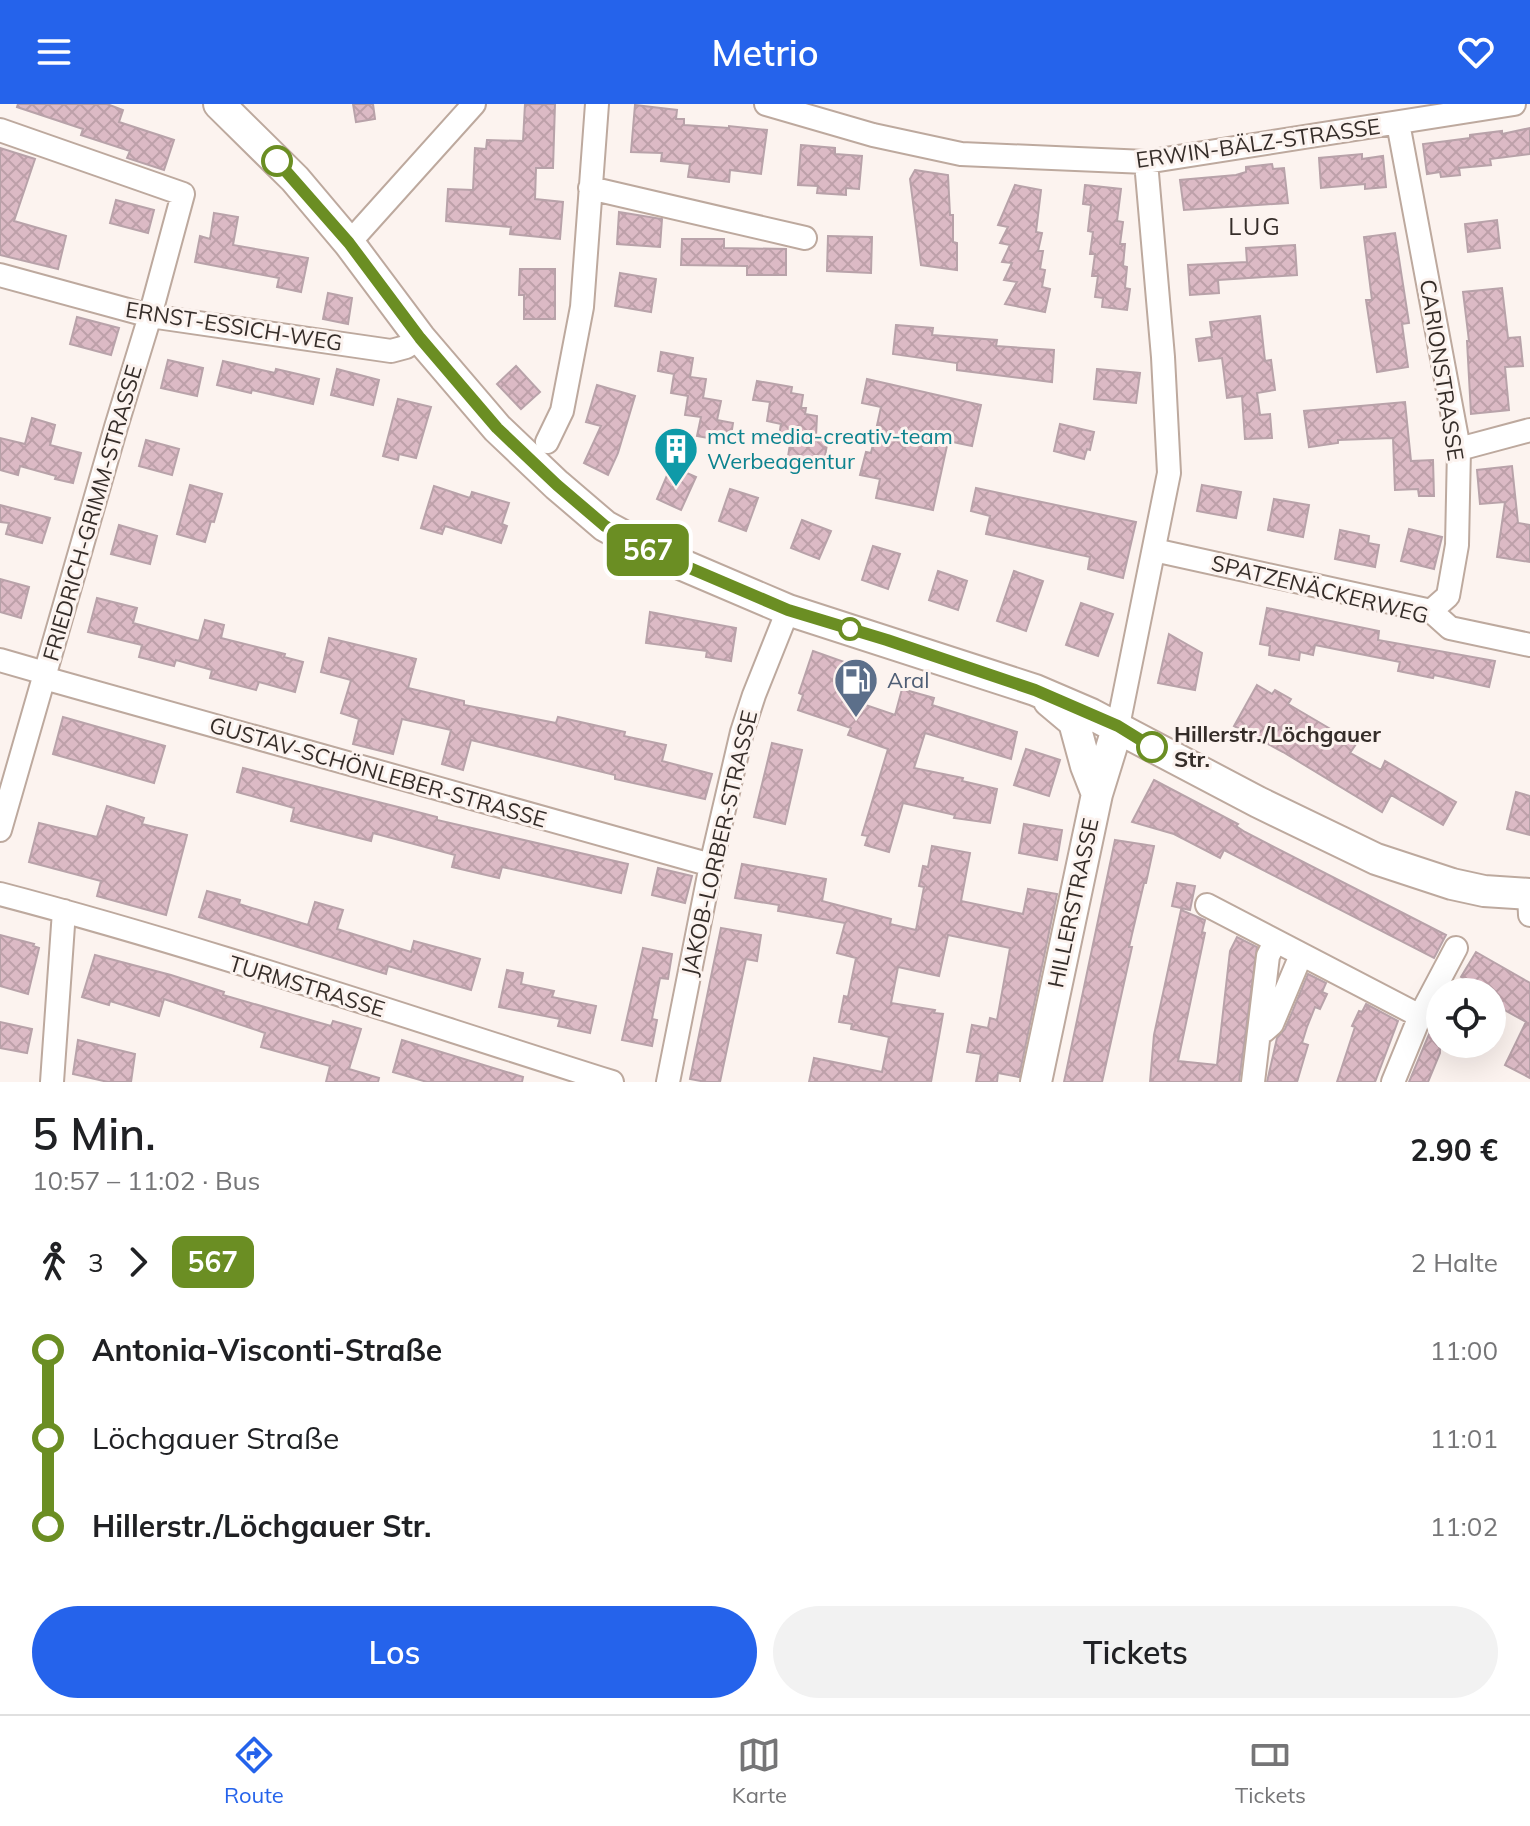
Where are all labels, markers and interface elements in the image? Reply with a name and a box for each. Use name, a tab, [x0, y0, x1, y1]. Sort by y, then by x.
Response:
icon: menu	[32, 30, 76, 74]
text: Metrio	[711, 30, 819, 75]
icon: heart	[1454, 30, 1498, 74]
street label: ERWIN-BÄLZ-STRASSE	[1134, 112, 1382, 174]
unlabelled marker	[262, 146, 292, 176]
district label: LUG	[1228, 211, 1282, 241]
street label: CARIONSTRASSE	[1414, 277, 1470, 463]
street label: ERNST-ESSICH-WEG	[124, 295, 344, 357]
street label: FRIEDRICH-GRIMM-STRASSE	[36, 362, 148, 664]
place label: mct media-creativ-team Werbeagentur	[707, 422, 953, 475]
building icon: mct media-creativ-team Werbeagentur	[652, 425, 700, 488]
line badge: 567	[602, 524, 694, 576]
text: 567	[623, 532, 673, 567]
street label: SPATZENÄCKERWEG	[1208, 548, 1432, 630]
unlabelled marker	[839, 618, 861, 640]
fuel station icon: Aral	[832, 656, 880, 719]
place label: Aral	[887, 666, 929, 694]
street label: JAKOB-LORBER-STRASSE	[675, 708, 763, 978]
street label: GUSTAV-SCHÖNLEBER-STRASSE	[206, 710, 550, 834]
place label: Hillerstr./Löchgauer Str.	[1174, 720, 1381, 773]
marker: Hillerstr./Löchgauer Str.	[1137, 732, 1167, 762]
street label: HILLERSTRASSE	[1041, 816, 1105, 990]
street label: TURMSTRASSE	[226, 949, 388, 1023]
map controls	[1426, 978, 1506, 1058]
button: locate	[1426, 978, 1506, 1058]
text: 5 Min.	[32, 1106, 156, 1161]
text: 2.90 €	[1410, 1131, 1498, 1169]
text: 10:57 – 11:02 · Bus	[32, 1164, 261, 1197]
icon: walk	[32, 1240, 76, 1284]
icon: forward	[116, 1240, 160, 1284]
text: 567	[188, 1244, 238, 1279]
text: 3	[88, 1246, 104, 1279]
text: 2 Halte	[1411, 1246, 1498, 1279]
text: Antonia-Visconti-Straße	[92, 1331, 442, 1369]
text: 11:00	[1430, 1334, 1498, 1367]
text: Löchgauer Straße	[92, 1419, 339, 1457]
text: 11:01	[1430, 1422, 1498, 1455]
text: Hillerstr./Löchgauer Str.	[92, 1507, 431, 1545]
text: 11:02	[1430, 1510, 1498, 1543]
button: Los	[32, 1606, 757, 1698]
button: Tickets	[773, 1606, 1498, 1698]
tab: Route	[224, 1733, 284, 1809]
tab: Karte	[732, 1733, 787, 1809]
tab: Tickets	[1235, 1733, 1306, 1809]

